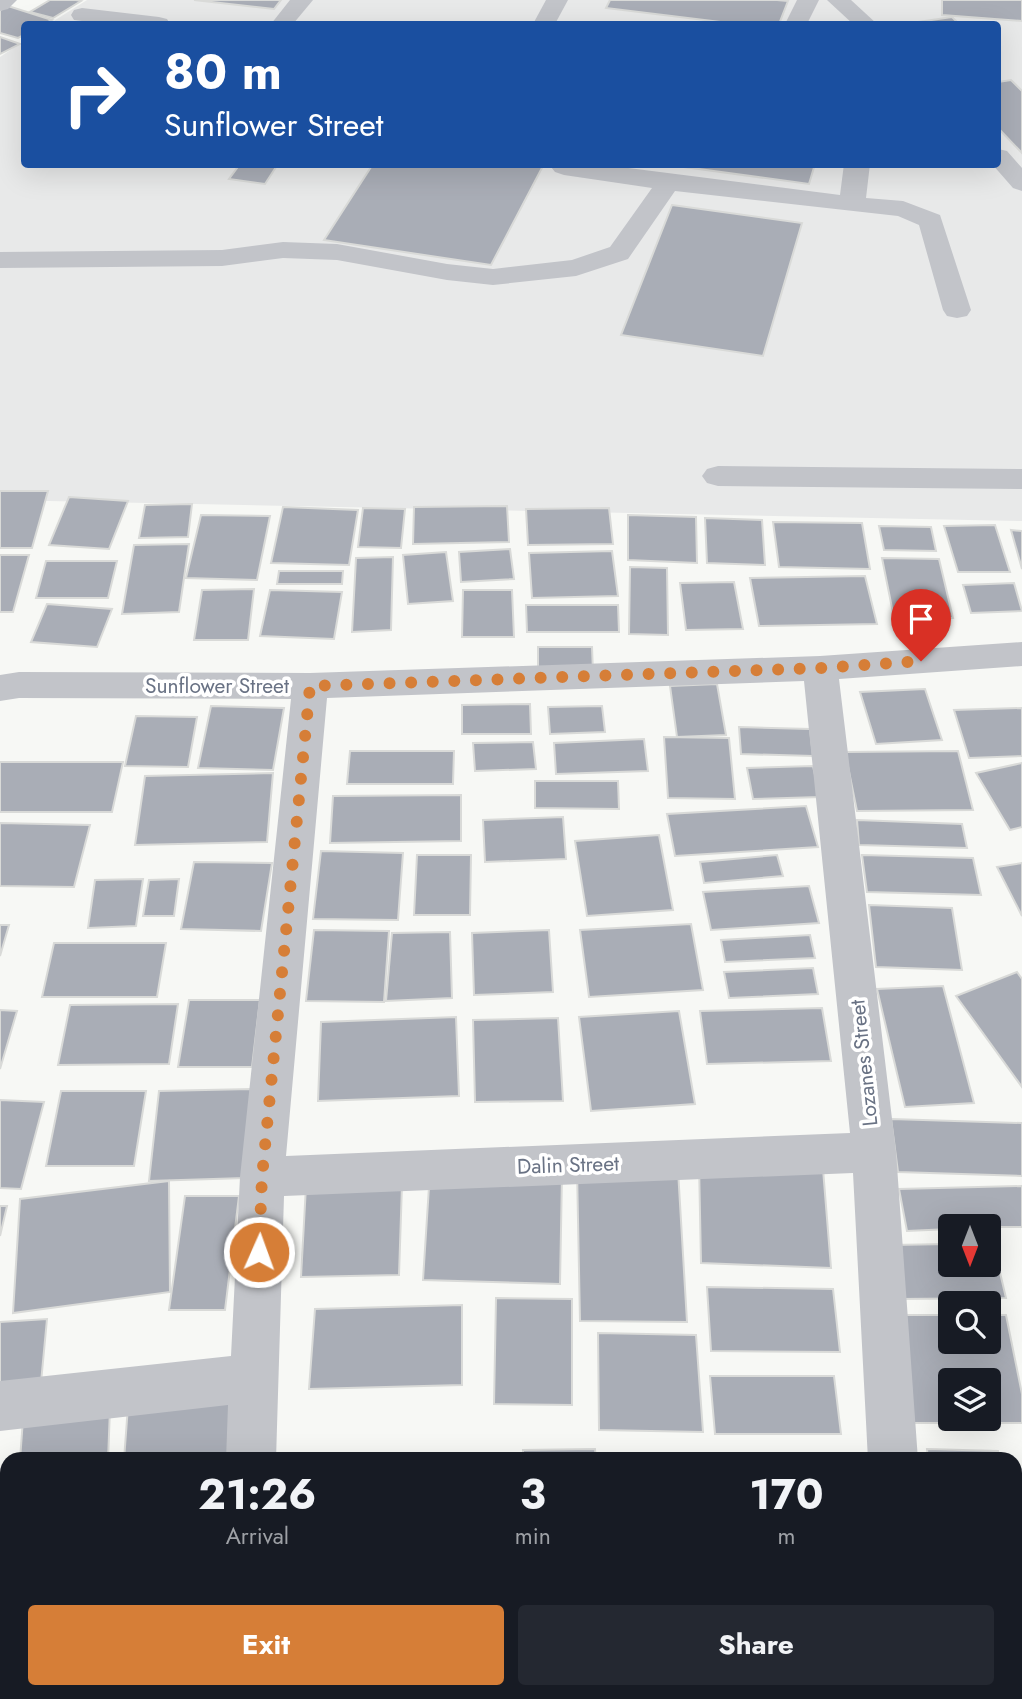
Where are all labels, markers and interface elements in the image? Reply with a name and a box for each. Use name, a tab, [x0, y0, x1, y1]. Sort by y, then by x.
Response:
text: 80 m	[164, 37, 282, 107]
icon: right	[49, 49, 140, 140]
text: Sunflower Street	[164, 102, 383, 148]
pin	[891, 589, 951, 661]
icon: arrive	[902, 600, 940, 638]
street label: Sunflower Street	[145, 671, 289, 701]
street label: Lozanes Street	[842, 998, 886, 1128]
street label: Dalin Street	[516, 1148, 620, 1182]
north arrow	[938, 1214, 1001, 1278]
map controls	[938, 1214, 1001, 1431]
position arrow	[222, 1215, 296, 1289]
button: search	[938, 1291, 1001, 1354]
button: layers	[938, 1368, 1001, 1431]
text: 21:26	[198, 1464, 316, 1525]
text: 3	[520, 1464, 546, 1525]
text: 170	[749, 1464, 824, 1525]
text: Arrival	[226, 1519, 289, 1553]
text: min	[515, 1519, 551, 1553]
text: m	[777, 1519, 795, 1553]
button: Exit	[28, 1605, 504, 1685]
button: Share	[518, 1605, 994, 1685]

